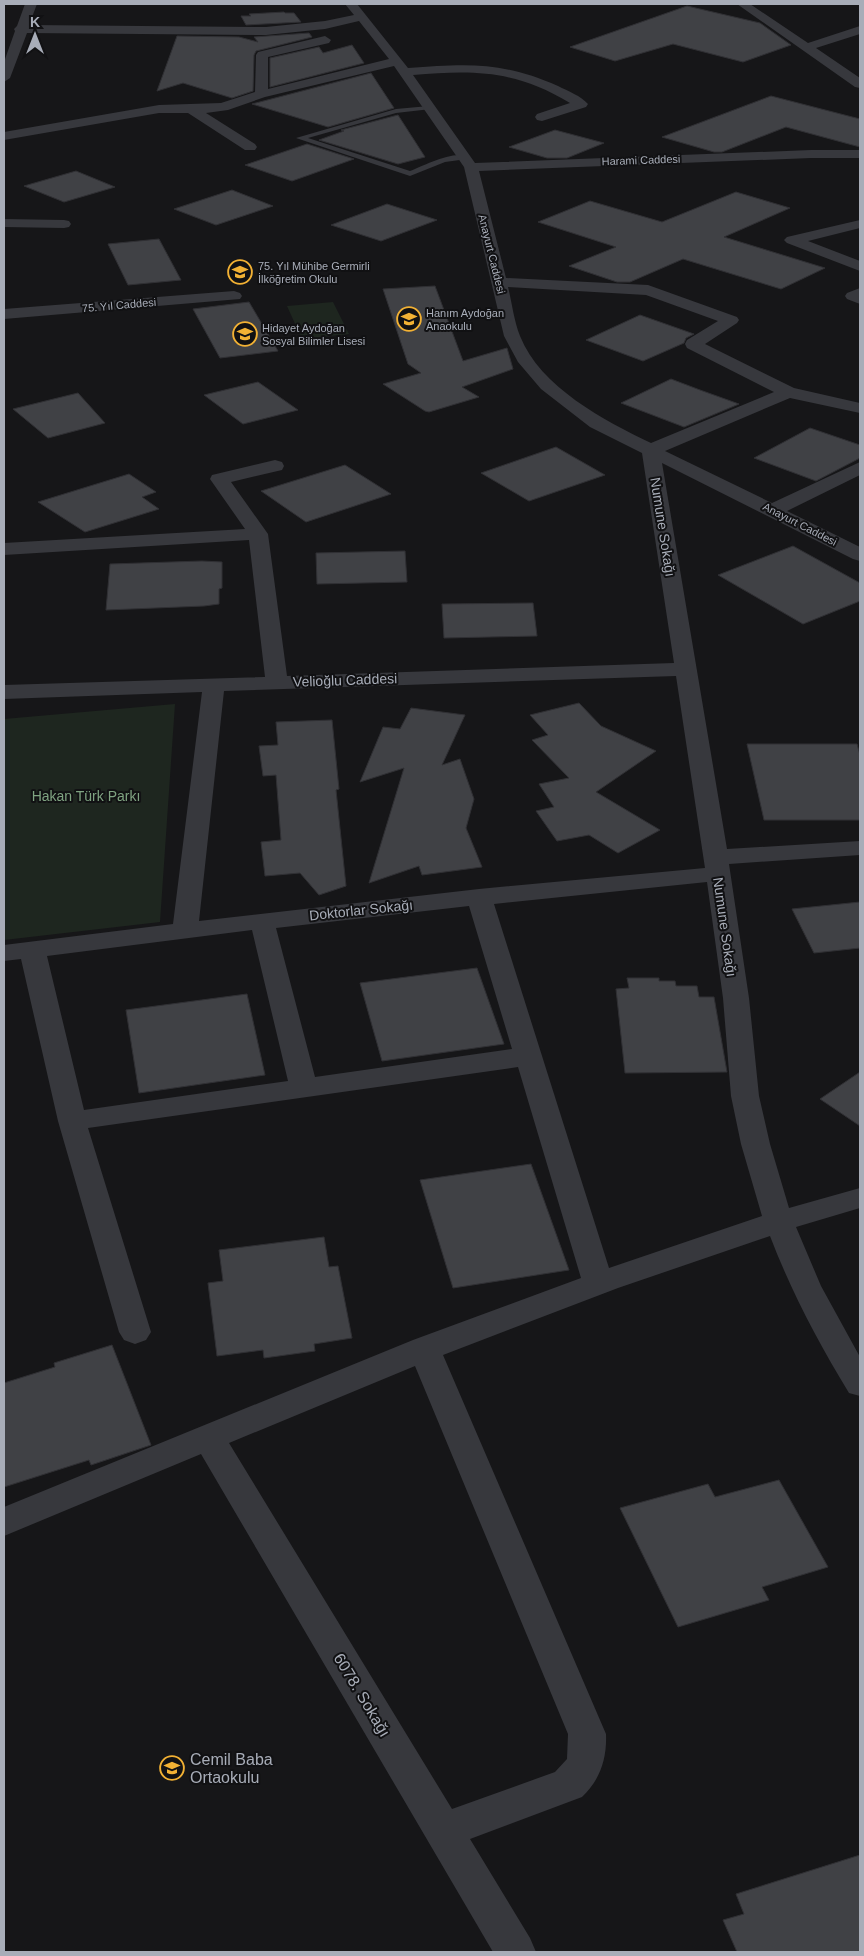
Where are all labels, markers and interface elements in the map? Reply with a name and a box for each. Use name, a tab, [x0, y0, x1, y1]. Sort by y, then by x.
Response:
north arrow	[10, 10, 60, 60]
text: K	[30, 14, 40, 30]
street label: Harami Caddesi	[601, 153, 681, 167]
street label: Anayurt Caddesi	[476, 213, 508, 295]
school or university icon: 75. Yıl Mühibe Germirli İlköğretim Okulu	[227, 259, 253, 285]
place label: 75. Yıl Mühibe Germirli İlköğretim Okulu	[258, 260, 370, 285]
street label: 75. Yıl Caddesi	[81, 296, 157, 314]
school or university icon: Hanım Aydoğan Anaokulu	[396, 306, 422, 332]
place label: Hanım Aydoğan Anaokulu	[426, 307, 504, 332]
school or university icon: Hidayet Aydoğan Sosyal Bilimler Lisesi	[232, 321, 258, 347]
place label: Hidayet Aydoğan Sosyal Bilimler Lisesi	[262, 322, 365, 347]
street label: Numune Sokağı	[647, 476, 679, 578]
street label: Anayurt Caddesi	[761, 500, 839, 548]
street label: Velioğlu Caddesi	[293, 670, 397, 690]
park label: Hakan Türk Parkı	[32, 788, 140, 804]
street label: Numune Sokağı	[710, 876, 740, 978]
street label: Doktorlar Sokağı	[308, 897, 414, 923]
street label: 6078. Sokağı	[330, 1650, 394, 1740]
place label: Cemil Baba Ortaokulu	[190, 1751, 273, 1786]
school or university icon: Cemil Baba Ortaokulu	[159, 1755, 185, 1781]

